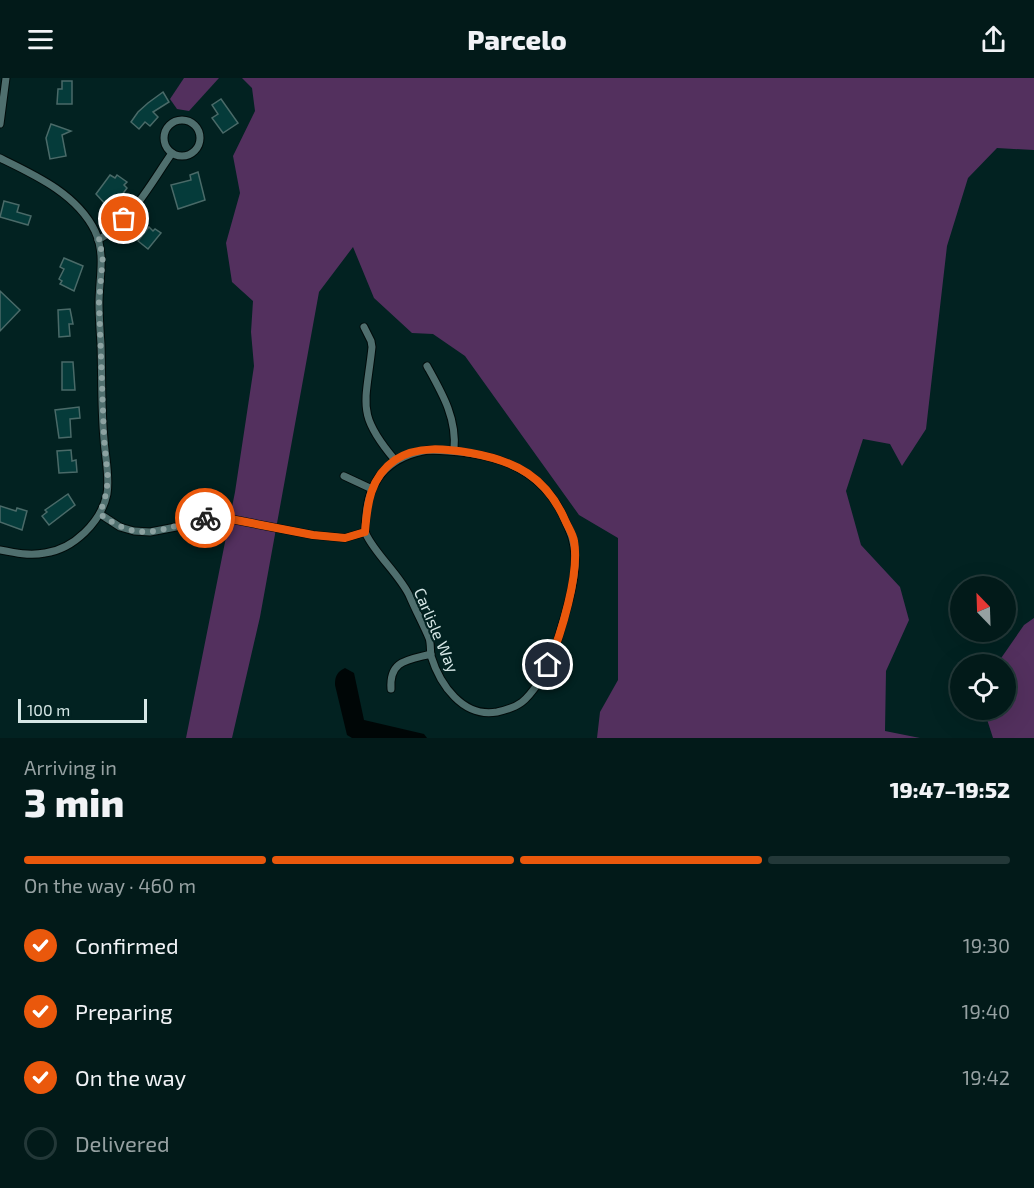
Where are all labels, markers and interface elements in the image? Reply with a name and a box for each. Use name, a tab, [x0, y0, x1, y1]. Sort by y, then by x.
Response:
icon: menu	[24, 23, 57, 56]
text: Parcelo	[467, 23, 567, 55]
icon: share	[977, 23, 1010, 56]
pin	[98, 193, 149, 244]
icon: bag	[107, 202, 140, 235]
courier	[175, 488, 235, 548]
icon: bike	[189, 502, 222, 535]
north arrow	[950, 576, 1016, 642]
map controls	[950, 576, 1016, 720]
street label: Carlisle Way	[411, 585, 464, 676]
pin	[522, 639, 573, 690]
icon: home	[531, 648, 564, 681]
button: locate	[950, 654, 1016, 720]
scale bar	[18, 696, 147, 724]
text: 100 m	[27, 700, 70, 719]
text: Arriving in	[24, 755, 117, 779]
text: 19:47–19:52	[890, 776, 1010, 802]
text: 3 min	[24, 778, 124, 825]
text: On the way · 460 m	[24, 873, 196, 897]
icon: check	[24, 929, 57, 962]
text: Confirmed	[75, 932, 179, 958]
text: 19:30	[963, 933, 1010, 957]
icon: check	[24, 995, 57, 1028]
text: Preparing	[75, 998, 173, 1024]
text: 19:40	[962, 999, 1010, 1023]
icon: check	[24, 1061, 57, 1094]
text: On the way	[75, 1064, 186, 1090]
text: 19:42	[962, 1065, 1010, 1089]
text: Delivered	[75, 1130, 170, 1156]

